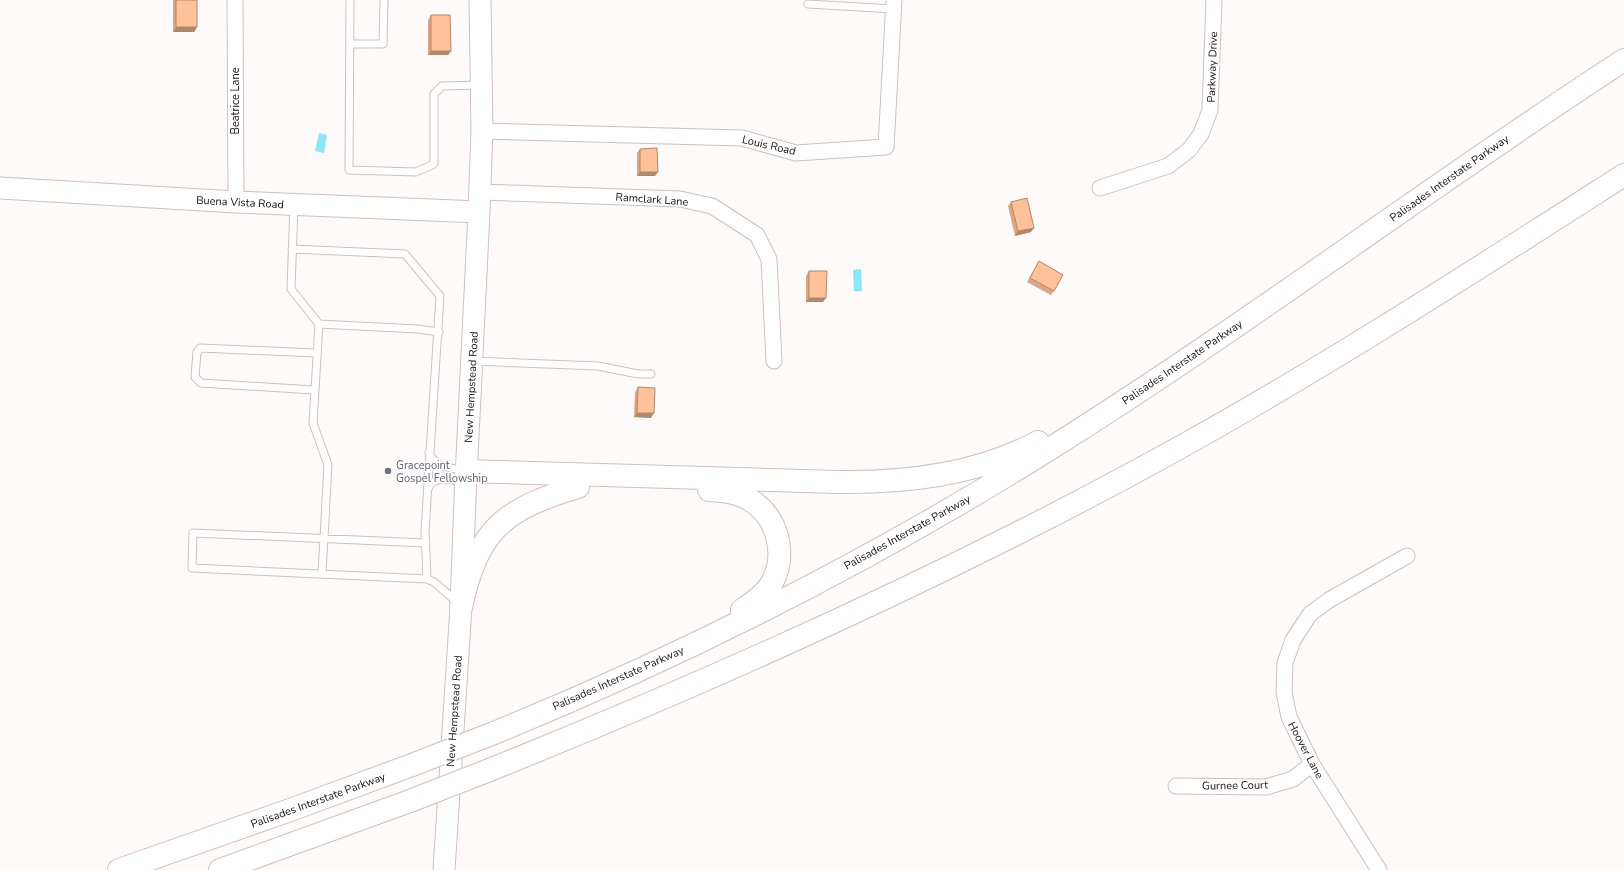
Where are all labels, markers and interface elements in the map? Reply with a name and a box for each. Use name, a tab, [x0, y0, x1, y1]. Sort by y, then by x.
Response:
street label: Parkway Drive	[1204, 31, 1221, 103]
street label: Beatrice Lane	[228, 67, 243, 135]
street label: Palisades Interstate Parkway	[1387, 131, 1512, 225]
street label: Louis Road	[741, 132, 797, 159]
street label: Ramclark Lane	[615, 189, 689, 210]
street label: Buena Vista Road	[196, 193, 284, 212]
street label: Palisades Interstate Parkway	[1119, 316, 1246, 408]
street label: New Hempstead Road	[461, 331, 482, 443]
place label: Gracepoint Gospel Fellowship	[396, 458, 488, 486]
marker: Gracepoint Gospel Fellowship	[383, 466, 393, 476]
street label: Palisades Interstate Parkway	[841, 491, 973, 573]
street label: Palisades Interstate Parkway	[550, 643, 687, 714]
street label: New Hempstead Road	[443, 655, 466, 767]
street label: Hoover Lane	[1284, 719, 1327, 782]
street label: Palisades Interstate Parkway	[249, 769, 388, 832]
street label: Gurnee Court	[1202, 777, 1268, 794]

